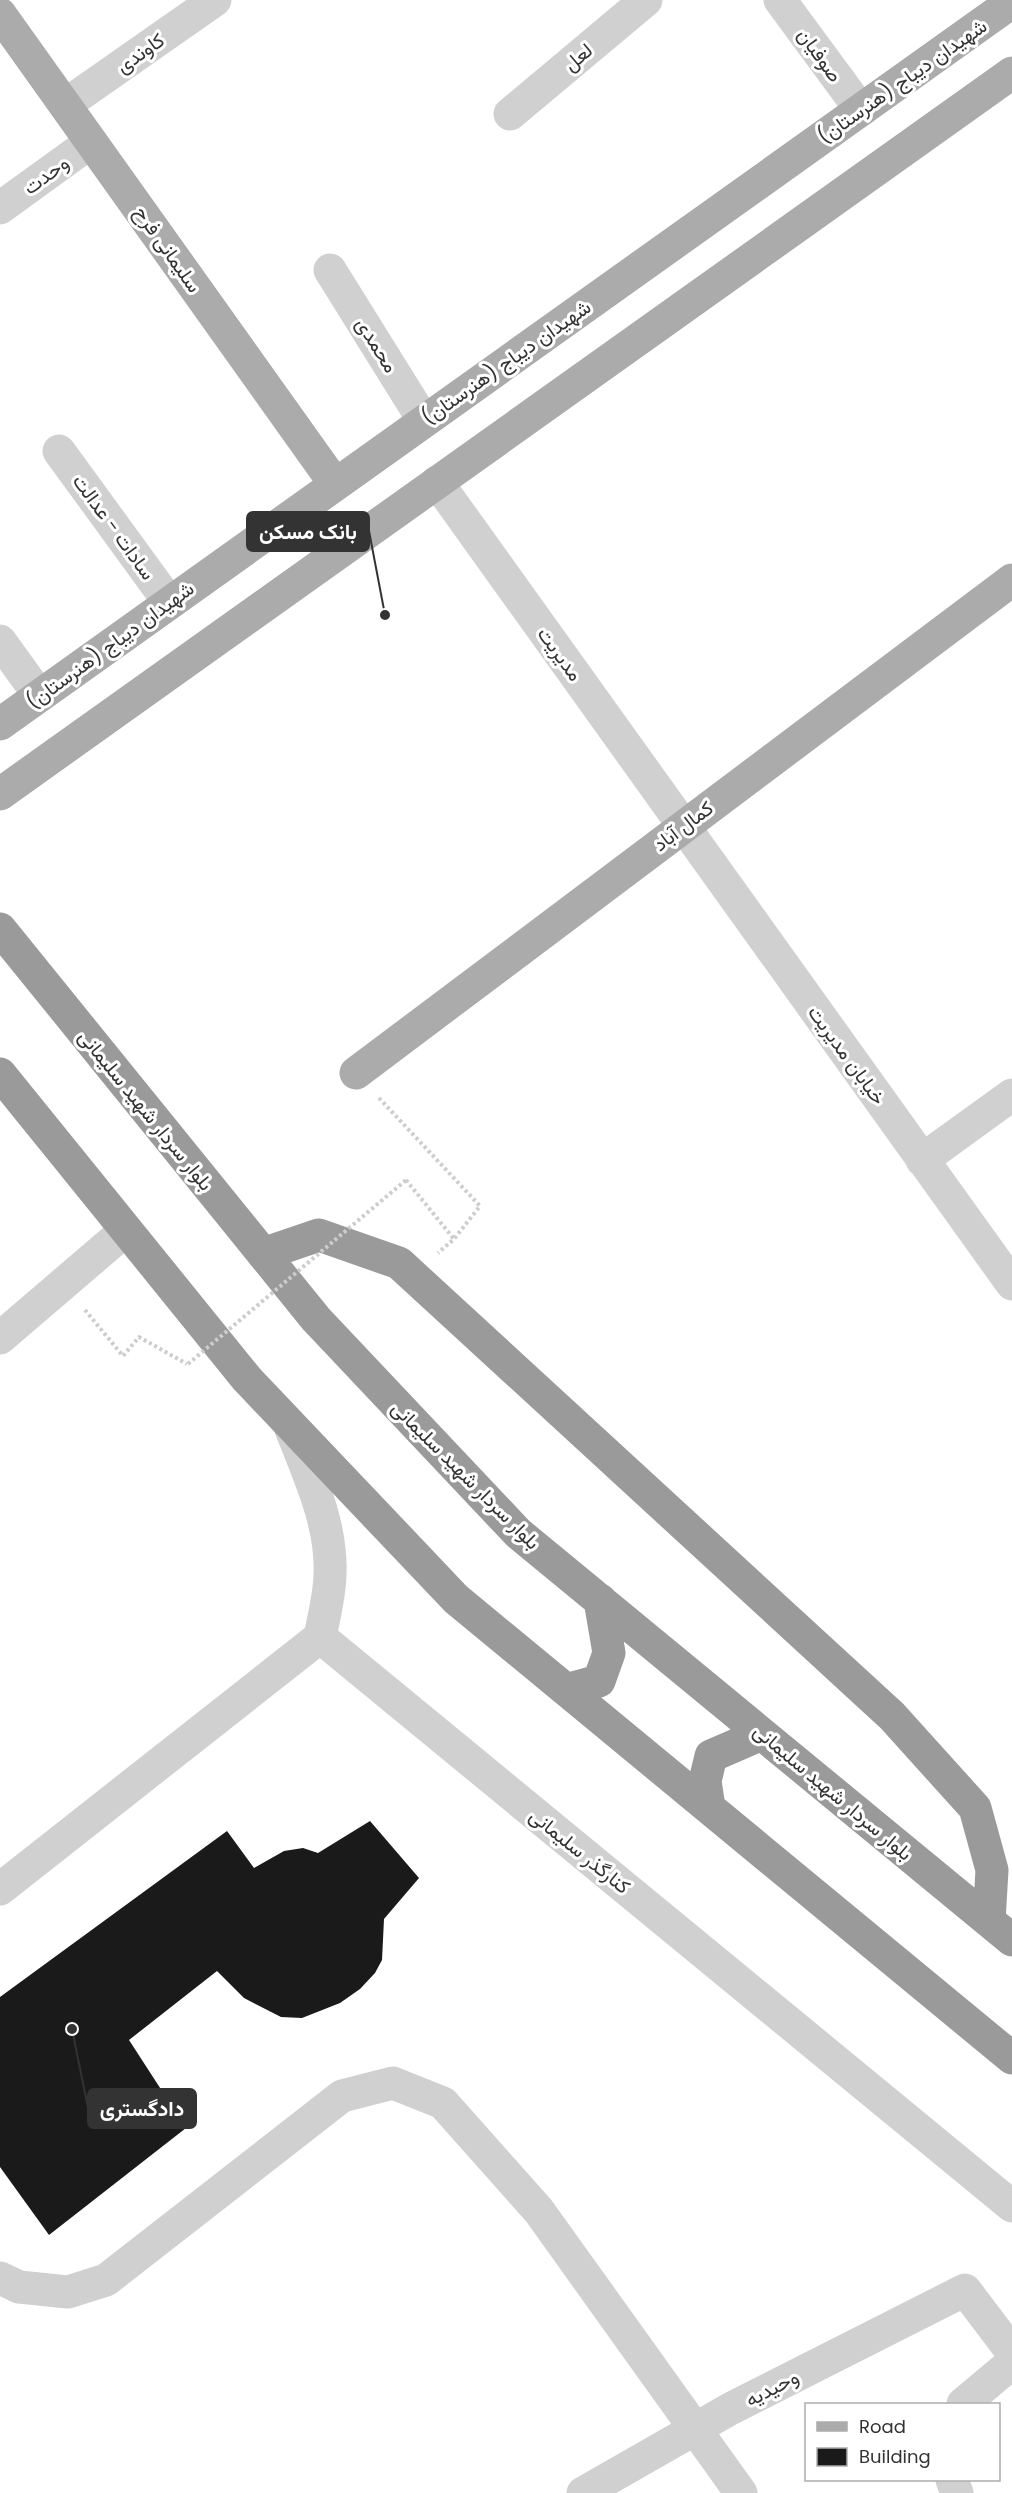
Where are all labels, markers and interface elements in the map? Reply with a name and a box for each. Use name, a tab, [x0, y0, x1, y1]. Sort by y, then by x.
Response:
street label: شهیدان دیباج (هنرستان)	[812, 12, 992, 150]
street label: صوفیان	[791, 22, 849, 88]
street label: کاوندی	[110, 26, 170, 80]
street label: لعل	[557, 36, 599, 78]
street label: وحدت	[17, 149, 75, 201]
street label: سلیمانی فرح	[128, 200, 208, 298]
street label: شهیدان دیباج (هنرستان)	[416, 293, 596, 431]
street label: محمدی	[349, 312, 405, 378]
street label: سادات - عدالت	[66, 468, 162, 586]
callout: بانک مسکن	[247, 512, 369, 551]
text: بانک مسکن	[259, 517, 357, 546]
street label: شهیدان دیباج (هنرستان)	[20, 575, 200, 715]
street label: مدیریت	[531, 621, 589, 687]
street label: کمال آباد	[647, 794, 719, 858]
street label: خیابان مدیریت	[801, 1000, 893, 1110]
street label: بلوار سردار شهید سلیمانی	[72, 1023, 220, 1197]
street label: بلوار سردار شهید سلیمانی	[385, 1394, 547, 1556]
street label: بلوار سردار شهید سلیمانی	[747, 1717, 919, 1867]
street label: کنارگذر سلیمانی	[524, 1802, 636, 1900]
callout: دادگستری	[88, 2089, 196, 2128]
text: دادگستری	[100, 2094, 184, 2123]
street label: وحیدیه	[740, 2363, 804, 2413]
legend	[805, 2403, 1000, 2481]
text: Road	[859, 2414, 906, 2439]
text: Building	[859, 2444, 931, 2469]

